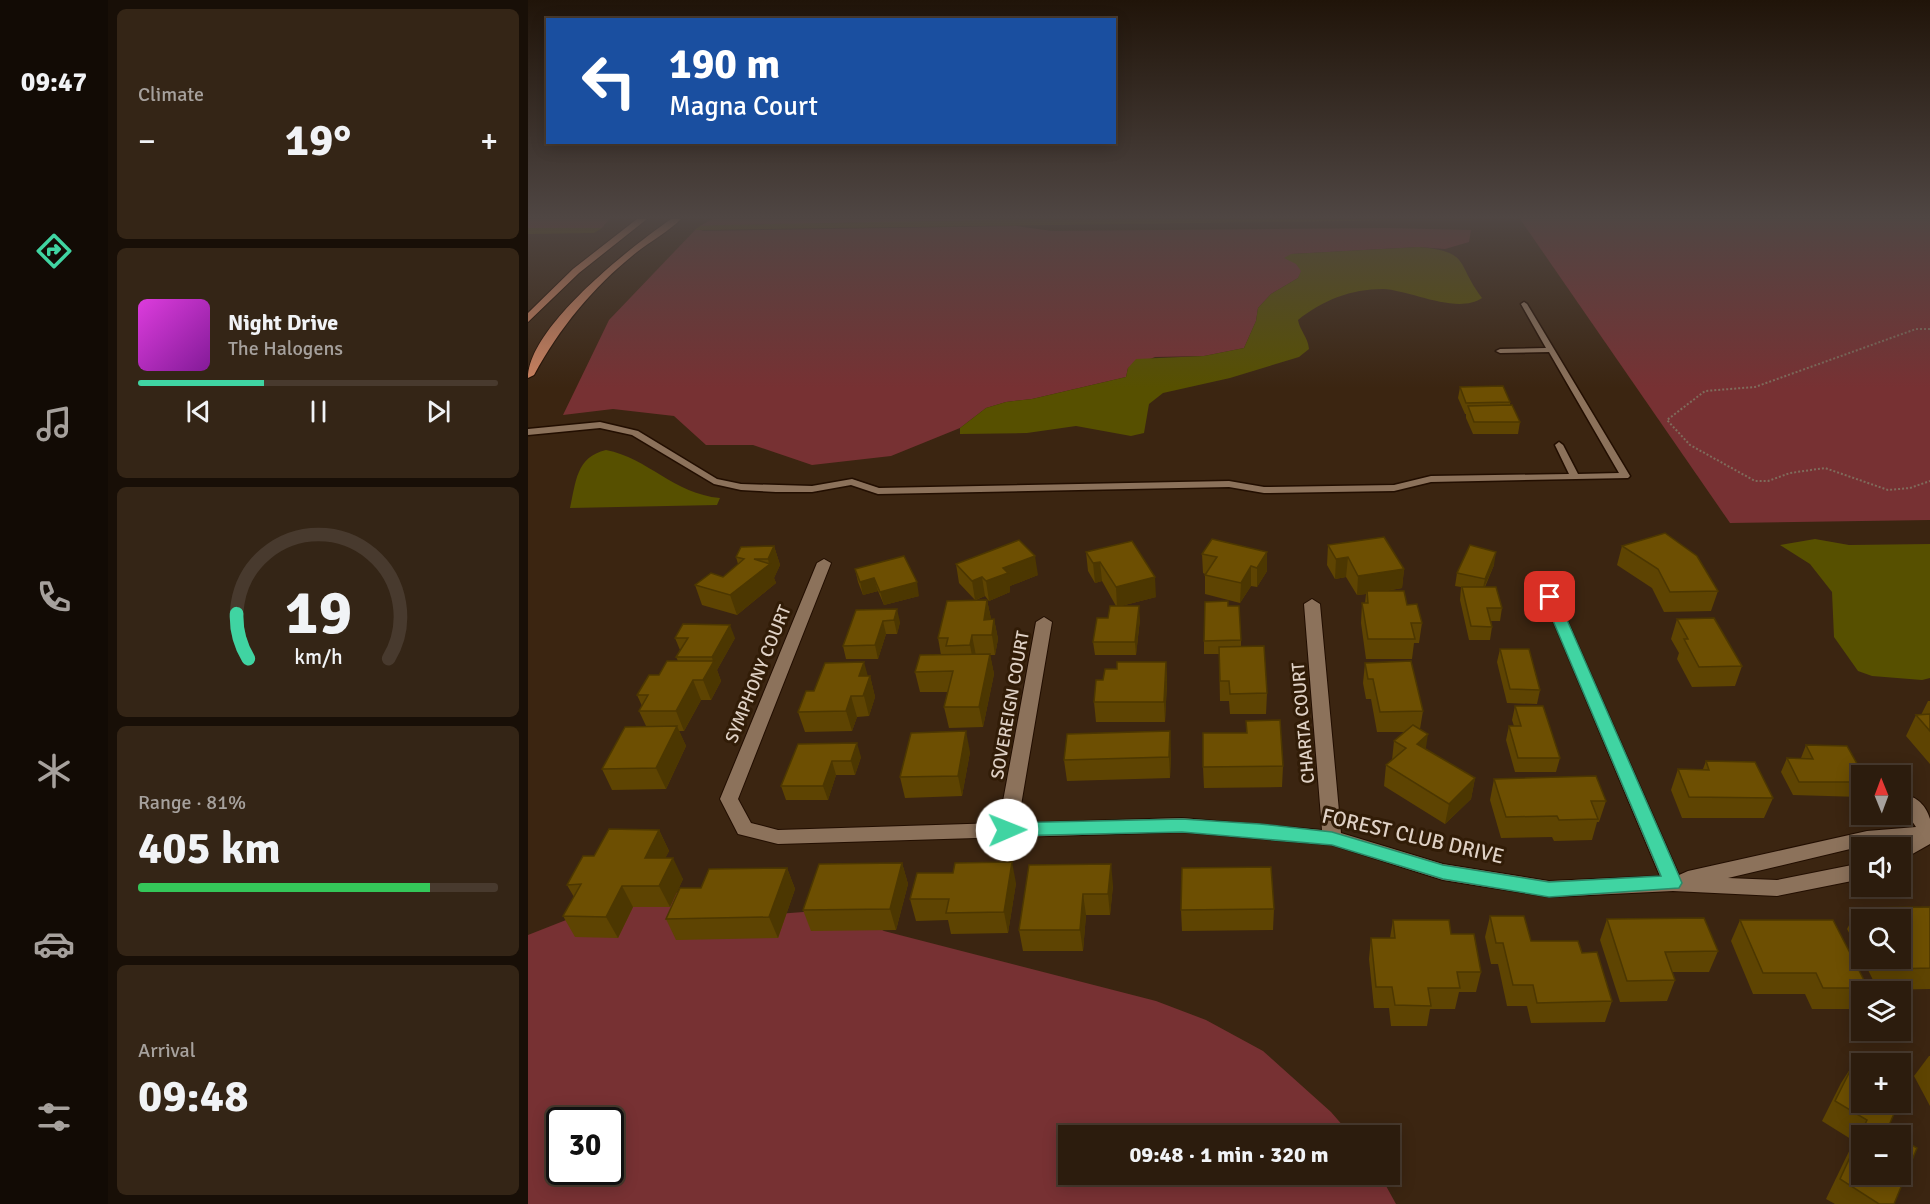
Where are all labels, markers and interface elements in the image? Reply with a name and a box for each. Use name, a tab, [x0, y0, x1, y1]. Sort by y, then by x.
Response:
text: 190 m	[669, 39, 780, 90]
icon: left	[570, 42, 648, 120]
text: 09:47	[21, 66, 87, 99]
text: Climate	[138, 82, 204, 107]
text: Magna Court	[669, 90, 818, 123]
text: 19°	[285, 113, 351, 168]
text: −	[138, 121, 156, 162]
text: +	[480, 121, 498, 162]
icon: directions	[33, 230, 75, 272]
text: Night Drive	[228, 309, 338, 336]
text: The Halogens	[228, 336, 343, 361]
icon: previous	[182, 395, 215, 428]
icon: pause	[302, 395, 335, 428]
icon: next	[422, 395, 455, 428]
icon: music	[33, 403, 75, 445]
pin	[1524, 571, 1575, 622]
text: 19	[284, 574, 352, 651]
icon: phone	[33, 576, 75, 618]
icon: arrive	[1533, 580, 1566, 613]
street label: SYMPHONY COURT	[720, 602, 796, 746]
street label: SOVEREIGN COURT	[986, 629, 1034, 781]
text: km/h	[294, 644, 342, 670]
street label: CHARTA COURT	[1287, 661, 1319, 784]
icon: climate	[33, 750, 75, 792]
north arrow	[1851, 765, 1911, 825]
map controls	[1851, 765, 1911, 1185]
text: Range · 81%	[138, 790, 246, 815]
position arrow	[975, 798, 1039, 862]
street label: FOREST CLUB DRIVE	[1319, 802, 1507, 870]
text: 405 km	[138, 821, 281, 876]
button: sound	[1851, 837, 1911, 897]
button: search	[1851, 909, 1911, 969]
icon: car	[33, 923, 75, 965]
button: layers	[1851, 981, 1911, 1041]
text: Arrival	[138, 1038, 196, 1063]
button: +	[1851, 1053, 1911, 1113]
text: 09:48	[138, 1069, 248, 1124]
icon: filters	[33, 1096, 75, 1138]
speed limit sign: 30	[546, 1107, 624, 1185]
button: −	[1851, 1125, 1911, 1185]
text: 09:48 · 1 min · 320 m	[1129, 1141, 1329, 1168]

